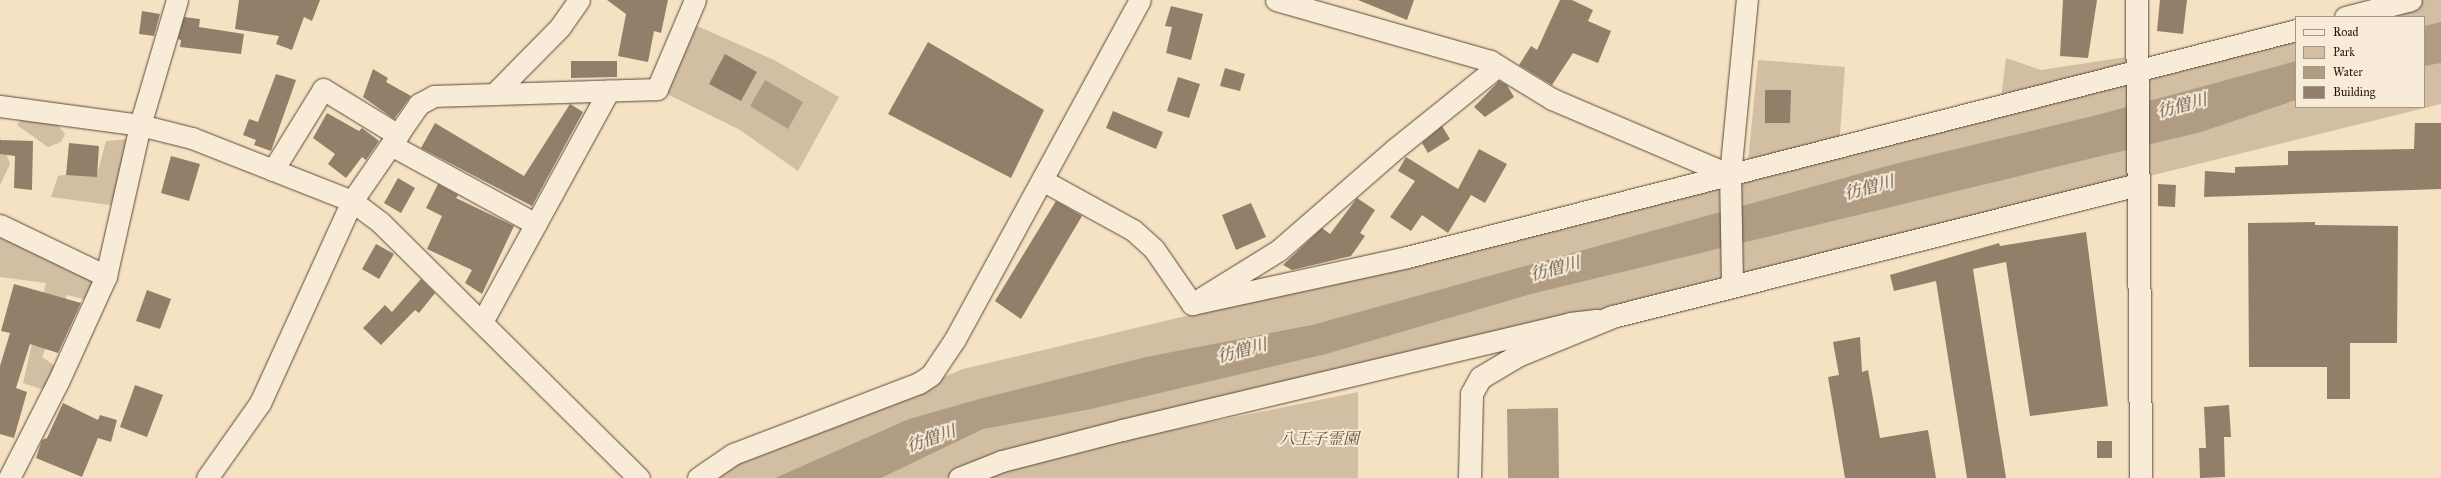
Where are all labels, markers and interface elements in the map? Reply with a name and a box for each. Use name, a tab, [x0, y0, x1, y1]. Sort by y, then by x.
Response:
legend	[2295, 16, 2425, 108]
text: Road	[2333, 25, 2359, 39]
text: Park	[2333, 45, 2355, 59]
text: Water	[2333, 65, 2363, 79]
text: Building	[2333, 85, 2375, 99]
water label: 彷僧川	[2155, 90, 2209, 122]
water label: 彷僧川	[1842, 172, 1896, 204]
water label: 彷僧川	[1528, 253, 1582, 285]
water label: 彷僧川	[1215, 335, 1269, 367]
water label: 彷僧川	[904, 421, 958, 457]
park label: 八王子霊園	[1279, 429, 1359, 449]

